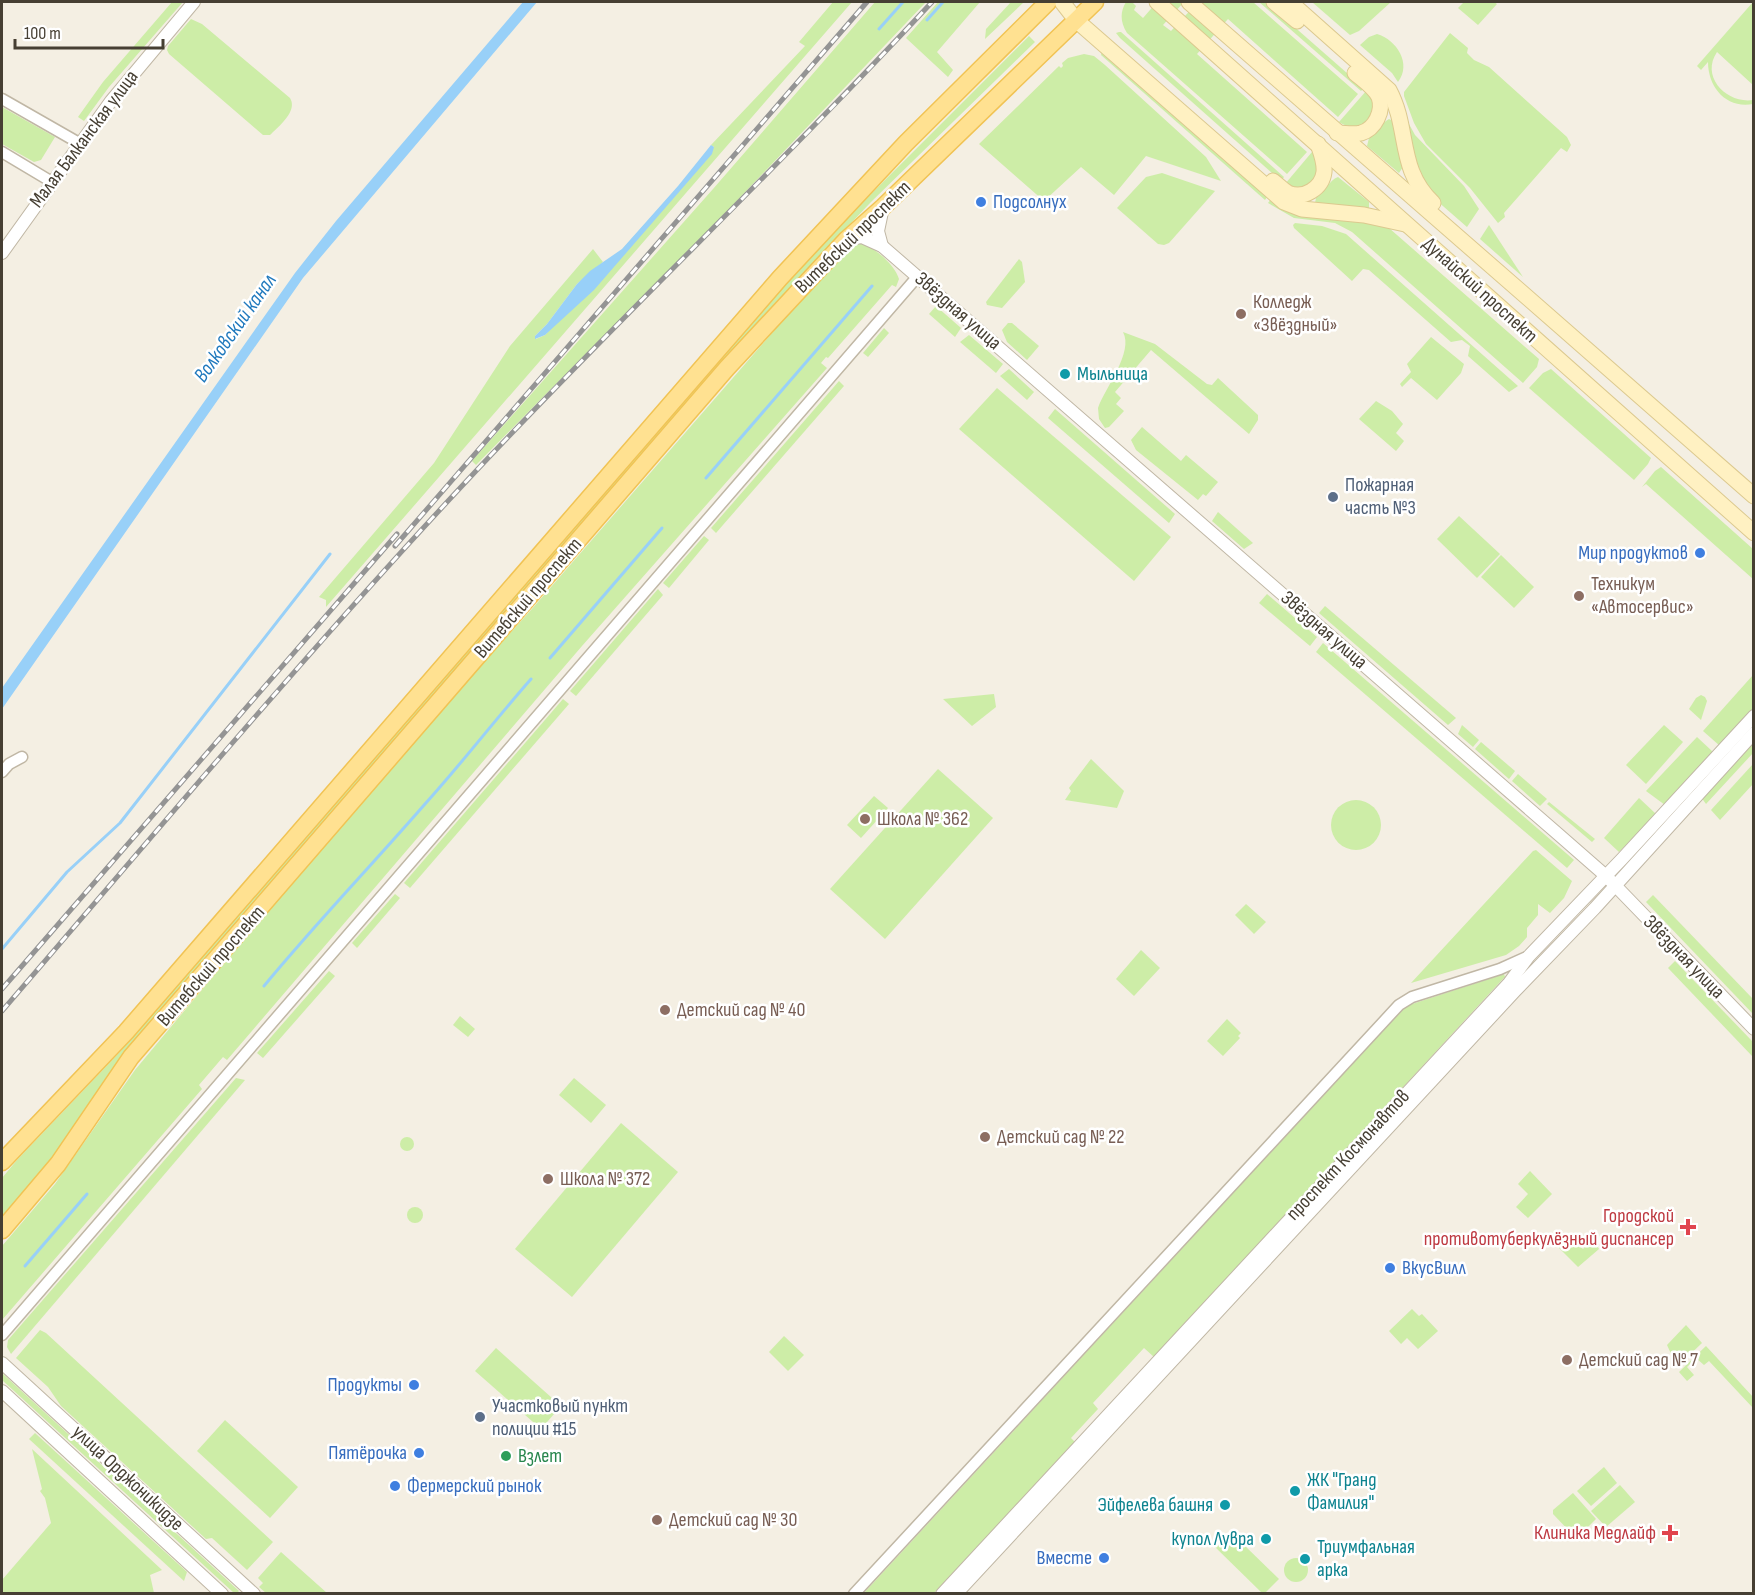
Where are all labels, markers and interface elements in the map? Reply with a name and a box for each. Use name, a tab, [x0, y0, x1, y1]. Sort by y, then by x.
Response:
scale bar	[15, 12, 164, 50]
text: 100 m	[24, 23, 61, 44]
street label: Малая Балканская улица	[25, 66, 143, 212]
street label: Витебский проспект	[790, 176, 916, 298]
place label: Подсолнух	[993, 190, 1067, 214]
marker: Подсолнух	[974, 195, 988, 209]
street label: Дунайский проспект	[1417, 232, 1543, 348]
street label: Звёздная улица	[910, 267, 1006, 355]
water label: Волковский канал	[188, 269, 282, 387]
place label: Колледж «Звёздный»	[1253, 290, 1338, 337]
marker: Колледж «Звёздный»	[1234, 307, 1248, 321]
place label: Мыльница	[1077, 362, 1148, 386]
marker: Мыльница	[1058, 367, 1072, 381]
place label: Пожарная часть №3	[1345, 473, 1416, 520]
marker: Пожарная часть №3	[1326, 490, 1340, 504]
street label: Витебский проспект	[469, 533, 587, 663]
place label: Мир продуктов	[1578, 541, 1688, 565]
marker: Мир продуктов	[1693, 546, 1707, 560]
place label: Техникум «Автосервис»	[1591, 572, 1694, 619]
street label: Звёздная улица	[1276, 586, 1372, 674]
marker: Техникум «Автосервис»	[1572, 589, 1586, 603]
place label: Школа № 362	[877, 807, 968, 831]
marker: Школа № 362	[858, 812, 872, 826]
street label: Витебский проспект	[152, 901, 270, 1031]
street label: Звёздная улица	[1638, 910, 1730, 1004]
place label: Детский сад № 40	[677, 998, 805, 1022]
marker: Детский сад № 40	[658, 1003, 672, 1017]
street label: проспект Космонавтов	[1281, 1085, 1415, 1225]
place label: Детский сад № 22	[997, 1125, 1125, 1149]
marker: Детский сад № 22	[978, 1130, 992, 1144]
place label: Школа № 372	[560, 1167, 650, 1191]
marker: Школа № 372	[541, 1172, 555, 1186]
place label: Городской противотуберкулёзный диспансер	[1424, 1204, 1674, 1251]
marker: Городской противотуберкулёзный диспансер	[1679, 1218, 1697, 1236]
place label: ВкусВилл	[1402, 1256, 1466, 1280]
marker: ВкусВилл	[1383, 1261, 1397, 1275]
place label: Детский сад № 7	[1579, 1348, 1698, 1372]
marker: Детский сад № 7	[1560, 1353, 1574, 1367]
place label: Продукты	[327, 1373, 402, 1397]
marker: Продукты	[407, 1378, 421, 1392]
place label: Участковый пункт полиции #15	[492, 1394, 628, 1441]
marker: Участковый пункт полиции #15	[473, 1410, 487, 1424]
street label: улица Орджоникидзе	[67, 1420, 189, 1536]
place label: Пятёрочка	[328, 1441, 407, 1465]
place label: Взлет	[518, 1444, 562, 1468]
marker: Пятёрочка	[412, 1446, 426, 1460]
marker: Взлет	[499, 1449, 513, 1463]
place label: ЖК "Гранд Фамилия"	[1307, 1468, 1376, 1515]
place label: Фермерский рынок	[407, 1474, 542, 1498]
marker: Фермерский рынок	[388, 1479, 402, 1493]
marker: ЖК "Гранд Фамилия"	[1288, 1484, 1302, 1498]
place label: Эйфелева башня	[1097, 1493, 1213, 1517]
marker: Эйфелева башня	[1218, 1498, 1232, 1512]
place label: Детский сад № 30	[669, 1508, 797, 1532]
marker: Детский сад № 30	[650, 1513, 664, 1527]
place label: Клиника Медлайф	[1534, 1521, 1656, 1545]
marker: Клиника Медлайф	[1661, 1524, 1679, 1542]
place label: купол Лувра	[1172, 1527, 1254, 1551]
marker: купол Лувра	[1259, 1532, 1273, 1546]
place label: Триумфальная арка	[1317, 1535, 1415, 1582]
place label: Вместе	[1037, 1546, 1092, 1570]
marker: Вместе	[1097, 1551, 1111, 1565]
marker: Триумфальная арка	[1298, 1552, 1312, 1566]

